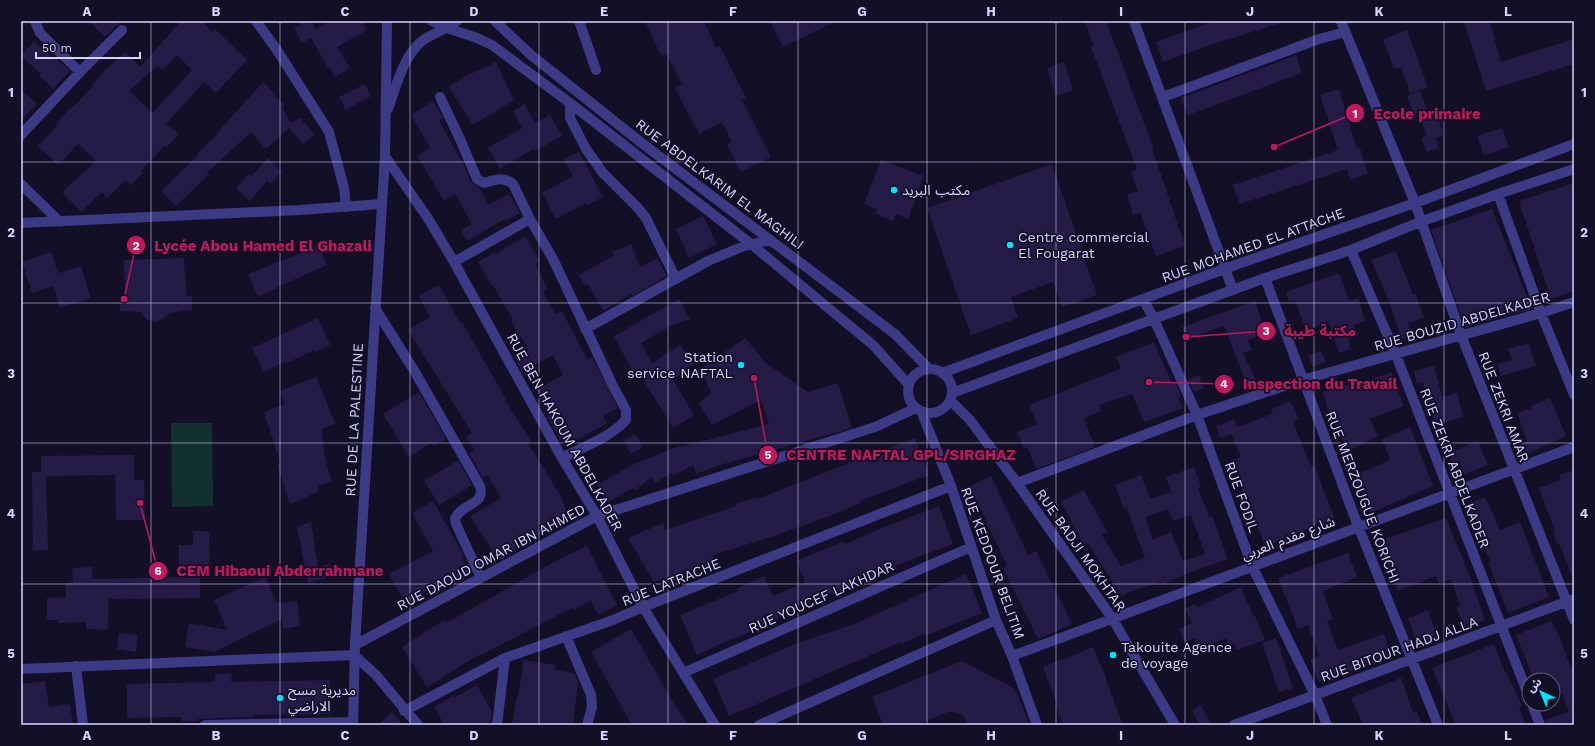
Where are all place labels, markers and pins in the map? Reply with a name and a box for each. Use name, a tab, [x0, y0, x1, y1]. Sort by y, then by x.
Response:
callout: Ecole primaire	[1345, 100, 1488, 127]
place label: مكتب البريد	[902, 182, 970, 199]
marker: مكتب البريد	[889, 185, 899, 195]
place label: Centre commercial El Fougarat	[1018, 229, 1149, 261]
callout: Lycée Abou Hamed El Ghazali	[126, 232, 380, 259]
marker: Centre commercial El Fougarat	[1005, 240, 1015, 250]
callout: مكتبة طيبة	[1256, 317, 1364, 344]
place label: Station service NAFTAL	[627, 349, 733, 381]
marker: Station service NAFTAL	[736, 360, 746, 370]
callout: Inspection du Travail	[1214, 370, 1405, 397]
callout: CENTRE NAFTAL GPL/SIRGHAZ	[758, 441, 1024, 468]
callout: CEM Hibaoui Abderrahmane	[148, 557, 392, 584]
place label: Takouite Agence de voyage	[1121, 639, 1232, 671]
marker: Takouite Agence de voyage	[1108, 650, 1118, 660]
place label: مديرية مسح الاراضي	[288, 682, 356, 717]
marker: مديرية مسح الاراضي	[275, 693, 285, 703]

